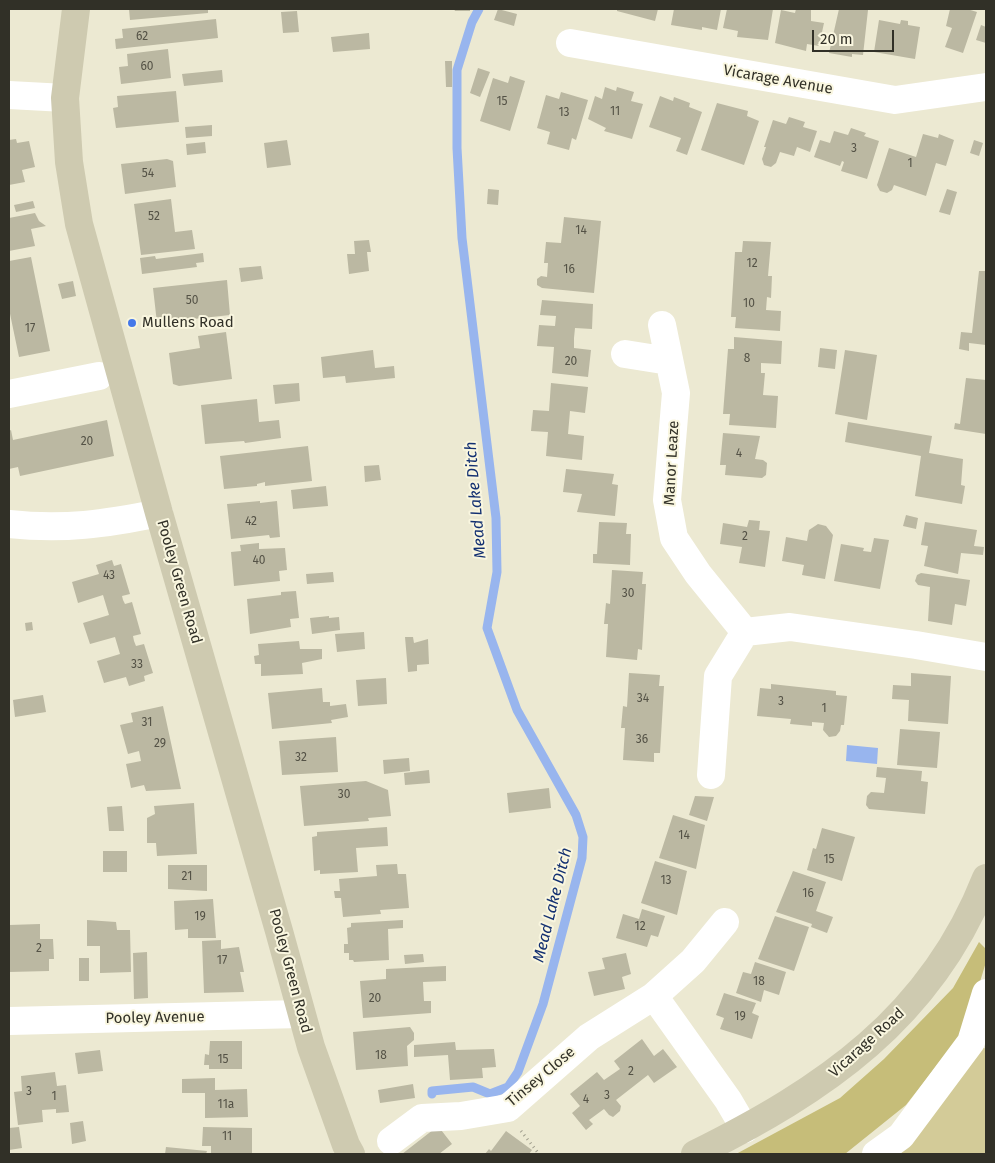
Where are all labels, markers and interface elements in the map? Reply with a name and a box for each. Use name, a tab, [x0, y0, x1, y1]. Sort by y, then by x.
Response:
scale bar	[815, 20, 898, 52]
house number: 62	[136, 30, 148, 44]
text: 20 m	[820, 30, 853, 48]
house number: 60	[140, 60, 154, 74]
street label: Vicarage Avenue	[722, 62, 834, 98]
house number: 15	[496, 95, 508, 109]
house number: 11	[610, 105, 620, 119]
house number: 13	[558, 106, 570, 120]
house number: 3	[851, 142, 857, 156]
house number: 1	[907, 157, 913, 171]
house number: 54	[142, 167, 154, 181]
house number: 52	[148, 210, 160, 224]
house number: 14	[575, 224, 587, 238]
house number: 12	[746, 257, 758, 271]
house number: 16	[563, 263, 575, 277]
house number: 50	[186, 294, 198, 308]
house number: 10	[743, 297, 755, 311]
place label: Mullens Road	[142, 314, 234, 332]
marker: Mullens Road	[126, 317, 138, 329]
house number: 17	[25, 322, 35, 336]
house number: 8	[744, 352, 750, 366]
house number: 20	[565, 355, 577, 369]
street label: Manor Leaze	[661, 420, 683, 506]
house number: 20	[81, 435, 93, 449]
water label: Mead Lake Ditch	[461, 440, 491, 560]
house number: 4	[736, 447, 742, 461]
house number: 42	[245, 515, 257, 529]
street label: Pooley Green Road	[153, 518, 205, 646]
house number: 2	[742, 530, 748, 544]
house number: 40	[252, 554, 266, 568]
house number: 43	[103, 569, 115, 583]
house number: 30	[622, 587, 634, 601]
house number: 33	[131, 658, 143, 672]
house number: 34	[637, 692, 649, 706]
house number: 3	[778, 695, 784, 709]
house number: 1	[821, 702, 827, 716]
house number: 31	[142, 716, 152, 730]
house number: 36	[636, 733, 648, 747]
house number: 29	[154, 737, 166, 751]
house number: 32	[295, 751, 307, 765]
house number: 30	[338, 788, 350, 802]
house number: 14	[678, 829, 690, 843]
water label: Mead Lake Ditch	[529, 846, 577, 964]
house number: 15	[823, 853, 835, 867]
house number: 21	[182, 870, 192, 884]
house number: 13	[660, 874, 672, 888]
house number: 16	[802, 887, 814, 901]
street label: Pooley Green Road	[265, 907, 315, 1035]
house number: 19	[194, 910, 206, 924]
house number: 12	[634, 920, 646, 934]
house number: 2	[36, 942, 42, 956]
house number: 17	[217, 954, 227, 968]
house number: 18	[753, 975, 765, 989]
house number: 20	[369, 992, 381, 1006]
street label: Vicarage Road	[826, 1004, 908, 1082]
street label: Pooley Avenue	[105, 1008, 205, 1028]
house number: 19	[734, 1010, 746, 1024]
street label: Tinsey Close	[503, 1043, 579, 1111]
house number: 18	[375, 1049, 387, 1063]
house number: 15	[217, 1053, 229, 1067]
house number: 2	[628, 1065, 634, 1079]
house number: 3	[26, 1085, 32, 1099]
house number: 3	[604, 1089, 610, 1103]
house number: 1	[51, 1090, 57, 1104]
house number: 4	[583, 1093, 589, 1107]
house number: 11a	[218, 1098, 234, 1112]
house number: 11	[222, 1130, 232, 1144]

